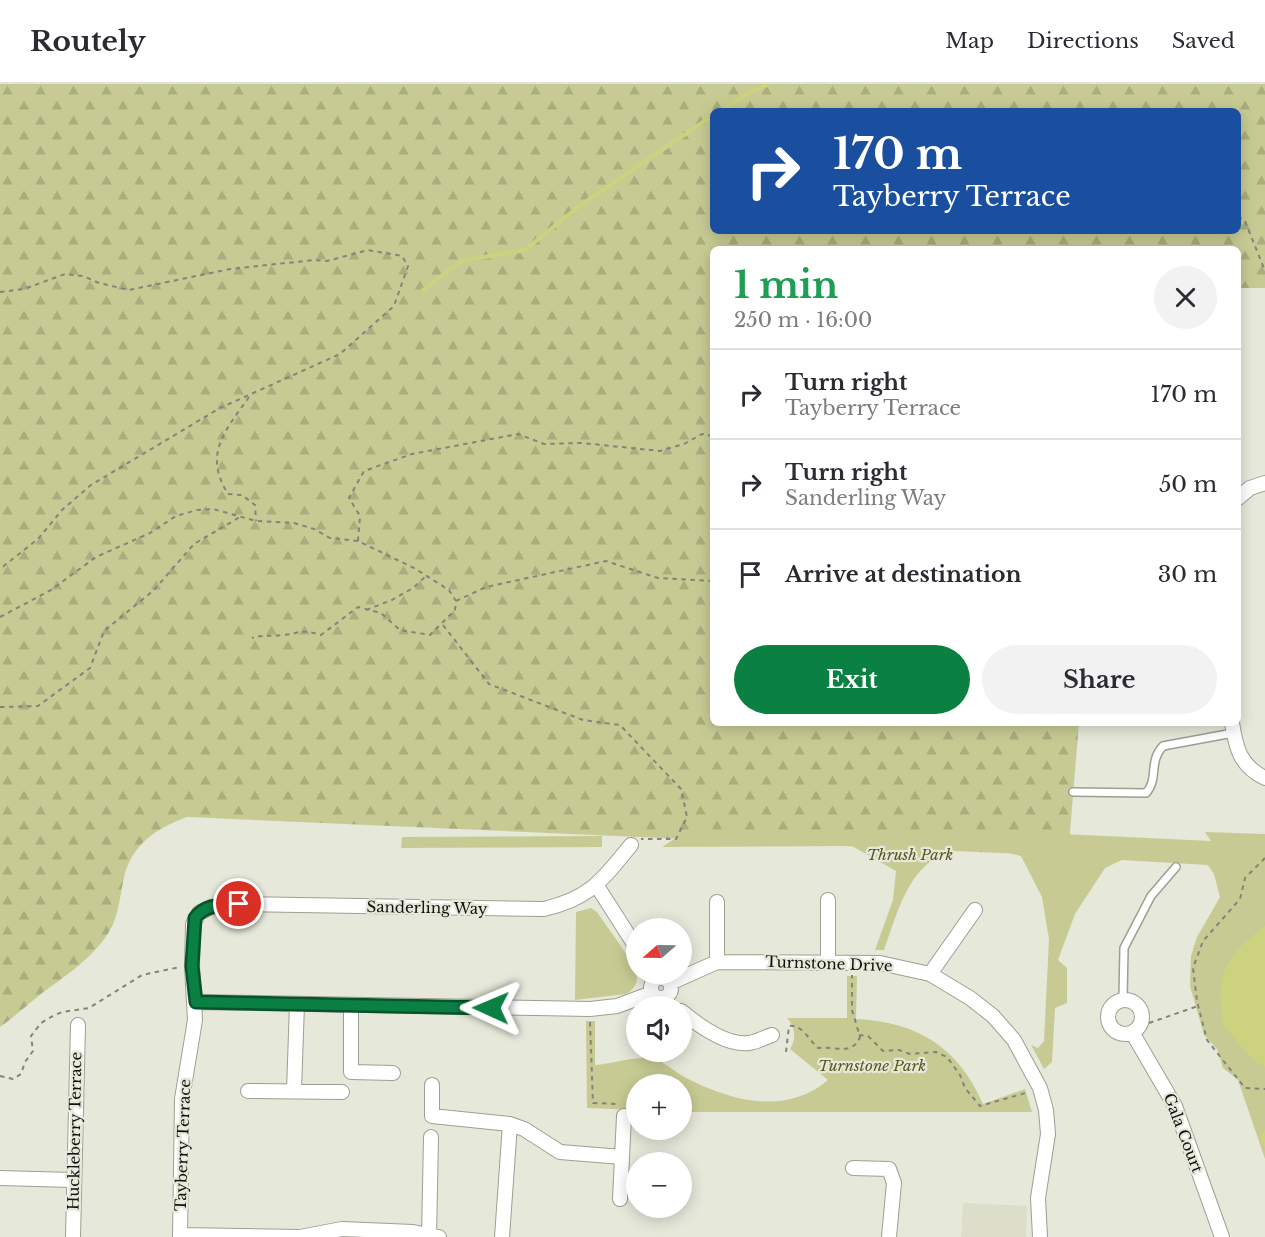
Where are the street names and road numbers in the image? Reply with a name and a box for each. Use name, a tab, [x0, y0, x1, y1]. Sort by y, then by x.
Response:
street label: Sanderling Way	[366, 897, 488, 918]
street label: Turnstone Drive	[765, 952, 893, 975]
street label: Huckleberry Terrace	[64, 1052, 85, 1210]
street label: Tayberry Terrace	[171, 1079, 194, 1211]
street label: Gala Court	[1160, 1090, 1207, 1175]

